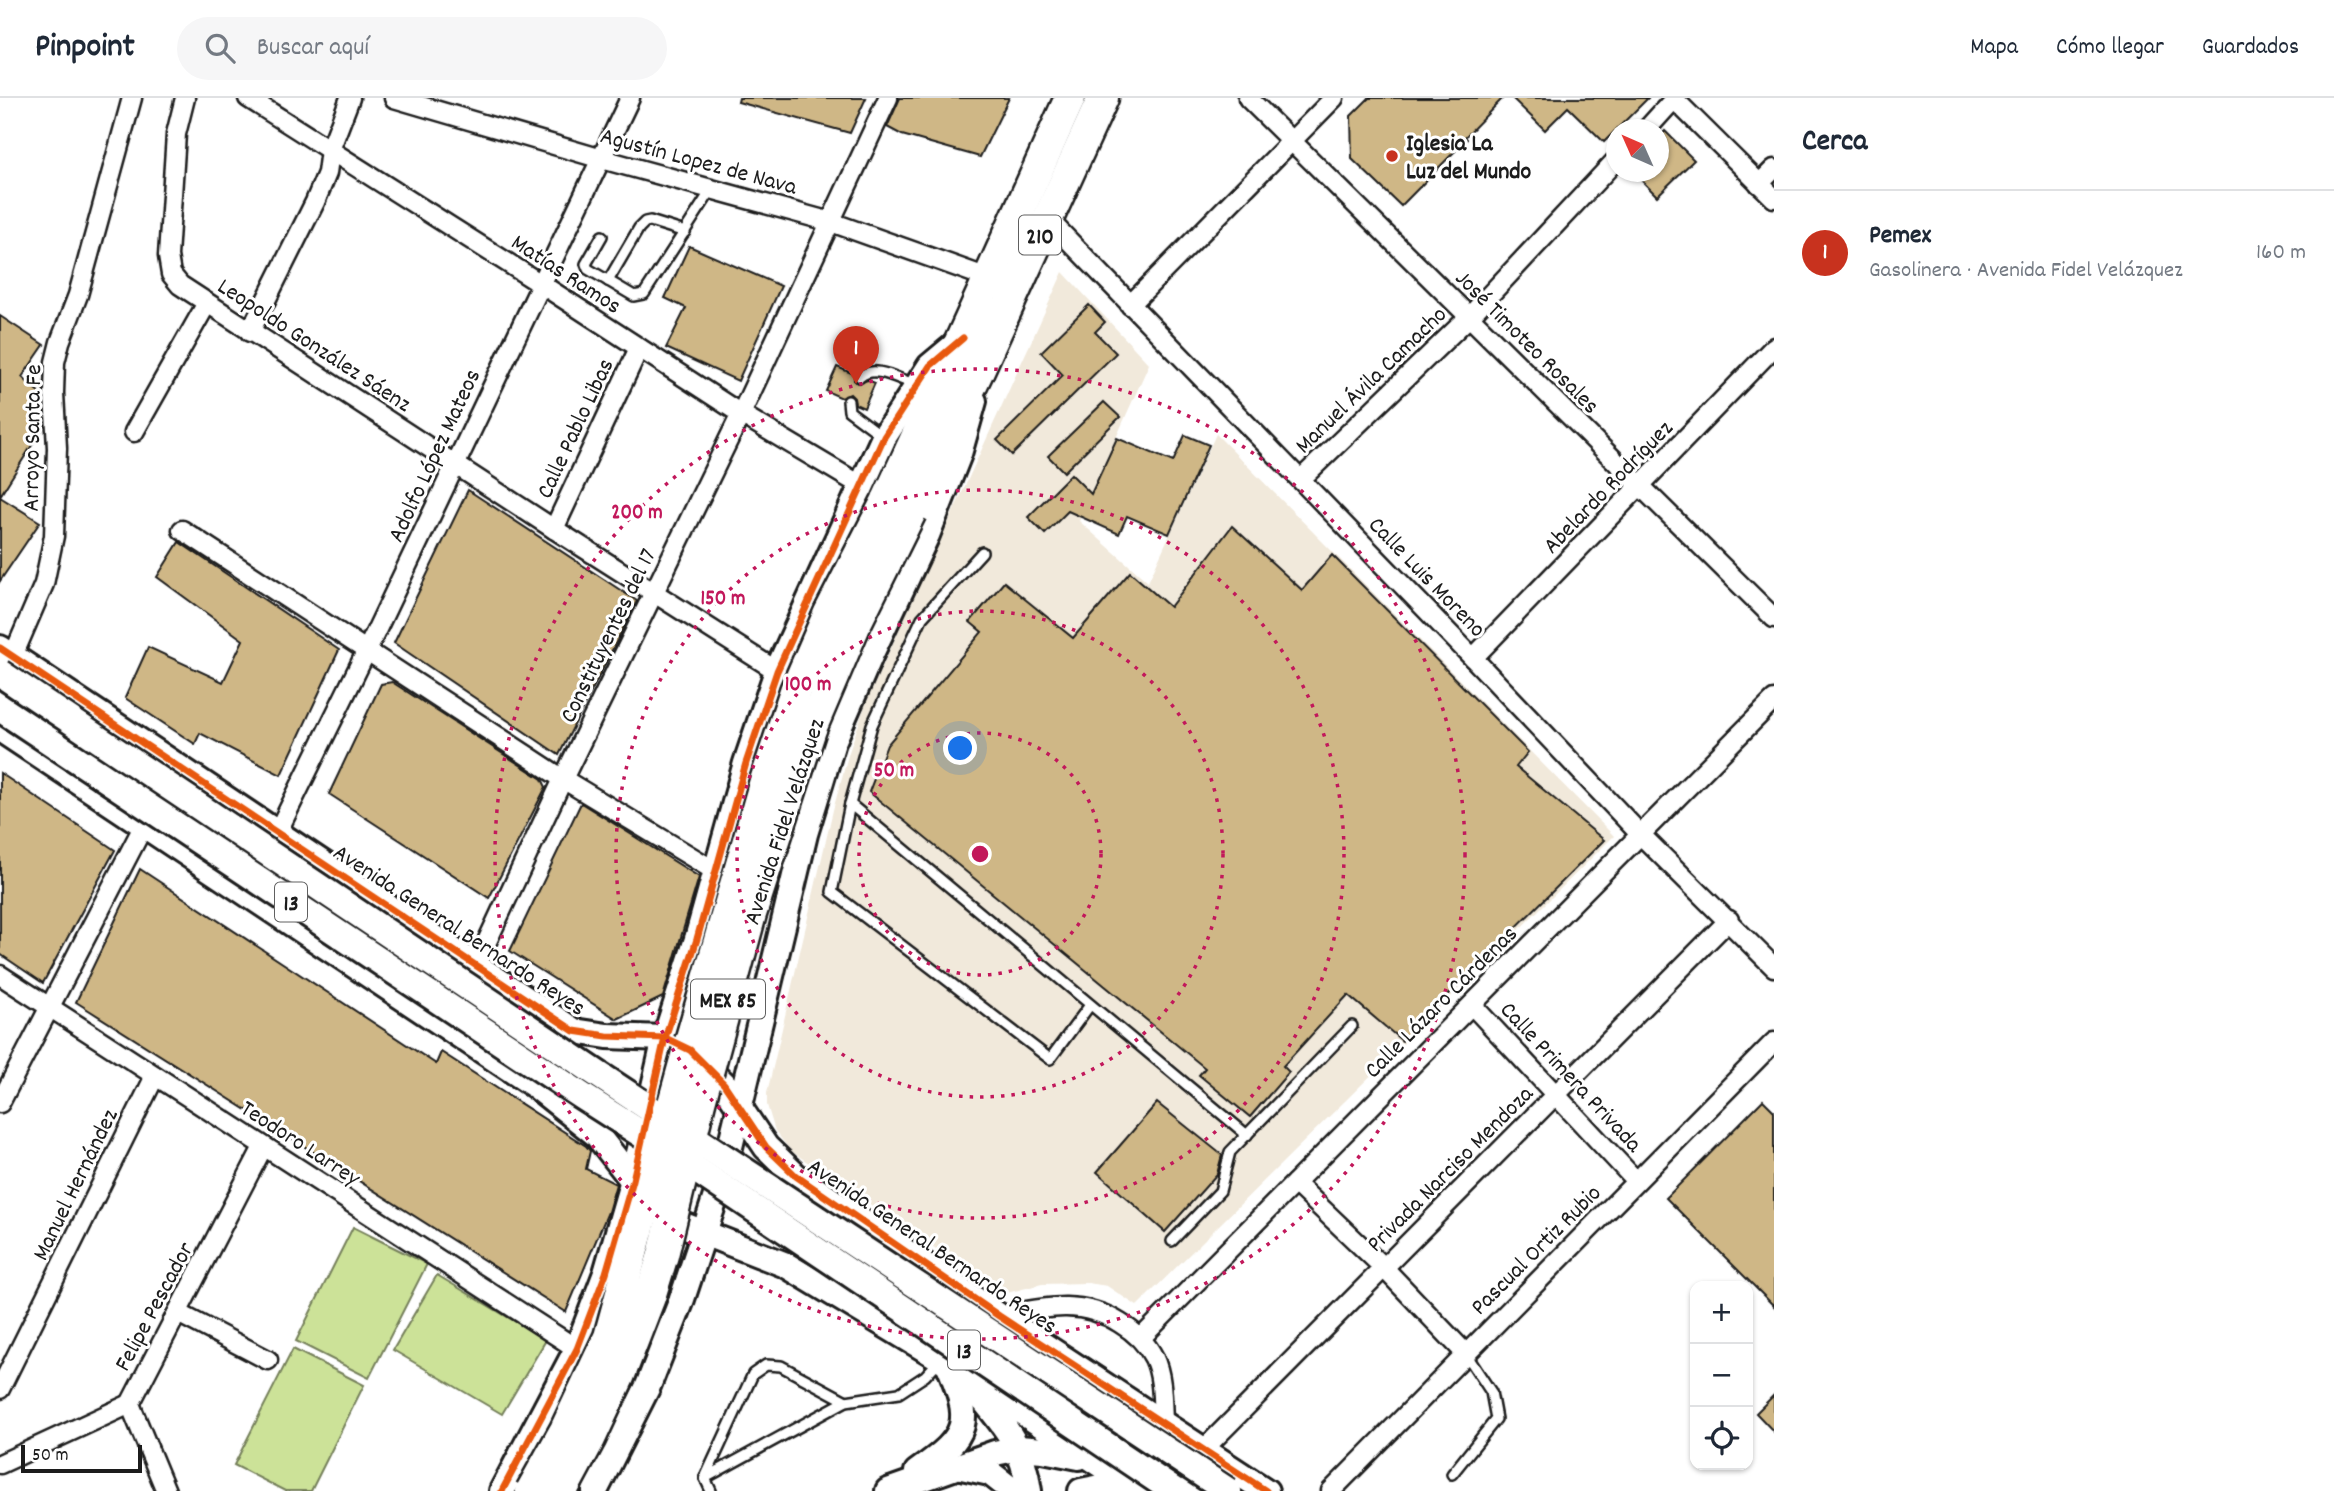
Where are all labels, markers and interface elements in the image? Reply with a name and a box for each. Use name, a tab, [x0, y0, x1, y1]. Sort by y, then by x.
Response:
search box	[177, 17, 667, 80]
text: Pinpoint	[35, 25, 135, 72]
icon: search	[201, 29, 239, 67]
text: Buscar aquí	[257, 30, 369, 67]
text: Mapa	[1970, 31, 2018, 65]
text: Cómo llegar	[2056, 31, 2164, 65]
text: Guardados	[2202, 31, 2299, 65]
north arrow	[1606, 119, 1669, 182]
street label: Agustín Lopez de Nava	[596, 120, 801, 206]
text: Cerca	[1802, 122, 1867, 165]
place label: Iglesia La Luz del Mundo	[1406, 128, 1532, 190]
marker: Iglesia La Luz del Mundo	[1384, 148, 1400, 164]
road number: 210	[1019, 216, 1061, 254]
text: Pemex	[1869, 218, 1931, 255]
street label: Matías Ramos	[503, 227, 627, 324]
text: 1	[1822, 237, 1828, 270]
text: 160 m	[2256, 237, 2306, 270]
text: Gasolinera · Avenida Fidel Velázquez	[1869, 255, 2183, 288]
street label: José Timoteo Rosales	[1446, 263, 1606, 423]
street label: Leopoldo González Sáenz	[210, 271, 417, 422]
street label: Manuel Ávila Camacho	[1288, 299, 1456, 463]
pin: 1	[833, 326, 879, 384]
street label: Calle Pablo Libas	[529, 354, 624, 505]
street label: Arroyo Santa Fe	[16, 364, 52, 512]
street label: Adolfo López Mateos	[381, 364, 491, 548]
street label: Abelardo Rodríguez	[1536, 413, 1682, 563]
text: 200 m	[611, 499, 663, 529]
street label: Calle Luis Moreno	[1359, 510, 1493, 646]
street label: Constituyentes del 17	[553, 543, 667, 729]
text: 150 m	[700, 585, 746, 615]
text: 100 m	[785, 671, 831, 701]
street label: Avenida Fidel Velázquez	[736, 714, 835, 929]
your location	[943, 731, 977, 765]
text: 50 m	[874, 757, 914, 787]
street label: Avenida General Bernardo Reyes	[325, 837, 591, 1026]
centre of rings	[968, 842, 992, 866]
road number: 13	[275, 882, 307, 922]
street label: Calle Lázaro Cárdenas	[1358, 919, 1527, 1088]
road number: MEX 85	[691, 980, 765, 1018]
street label: Calle Primera Privada	[1491, 995, 1649, 1162]
street label: Privada Narciso Mendoza	[1360, 1078, 1543, 1261]
street label: Teodoro Larrey	[233, 1093, 367, 1197]
street label: Manuel Hernández	[25, 1104, 128, 1267]
street label: Avenida General Bernardo Reyes	[800, 1151, 1063, 1344]
street label: Pascual Ortiz Rubio	[1464, 1178, 1610, 1324]
street label: Felipe Pescador	[107, 1237, 204, 1378]
map controls	[1690, 1281, 1753, 1470]
button: +	[1690, 1281, 1753, 1344]
road number: 13	[948, 1330, 980, 1370]
button: −	[1690, 1344, 1753, 1407]
button: locate	[1690, 1407, 1753, 1470]
scale bar	[21, 1442, 142, 1474]
text: 50 m	[32, 1443, 69, 1470]

